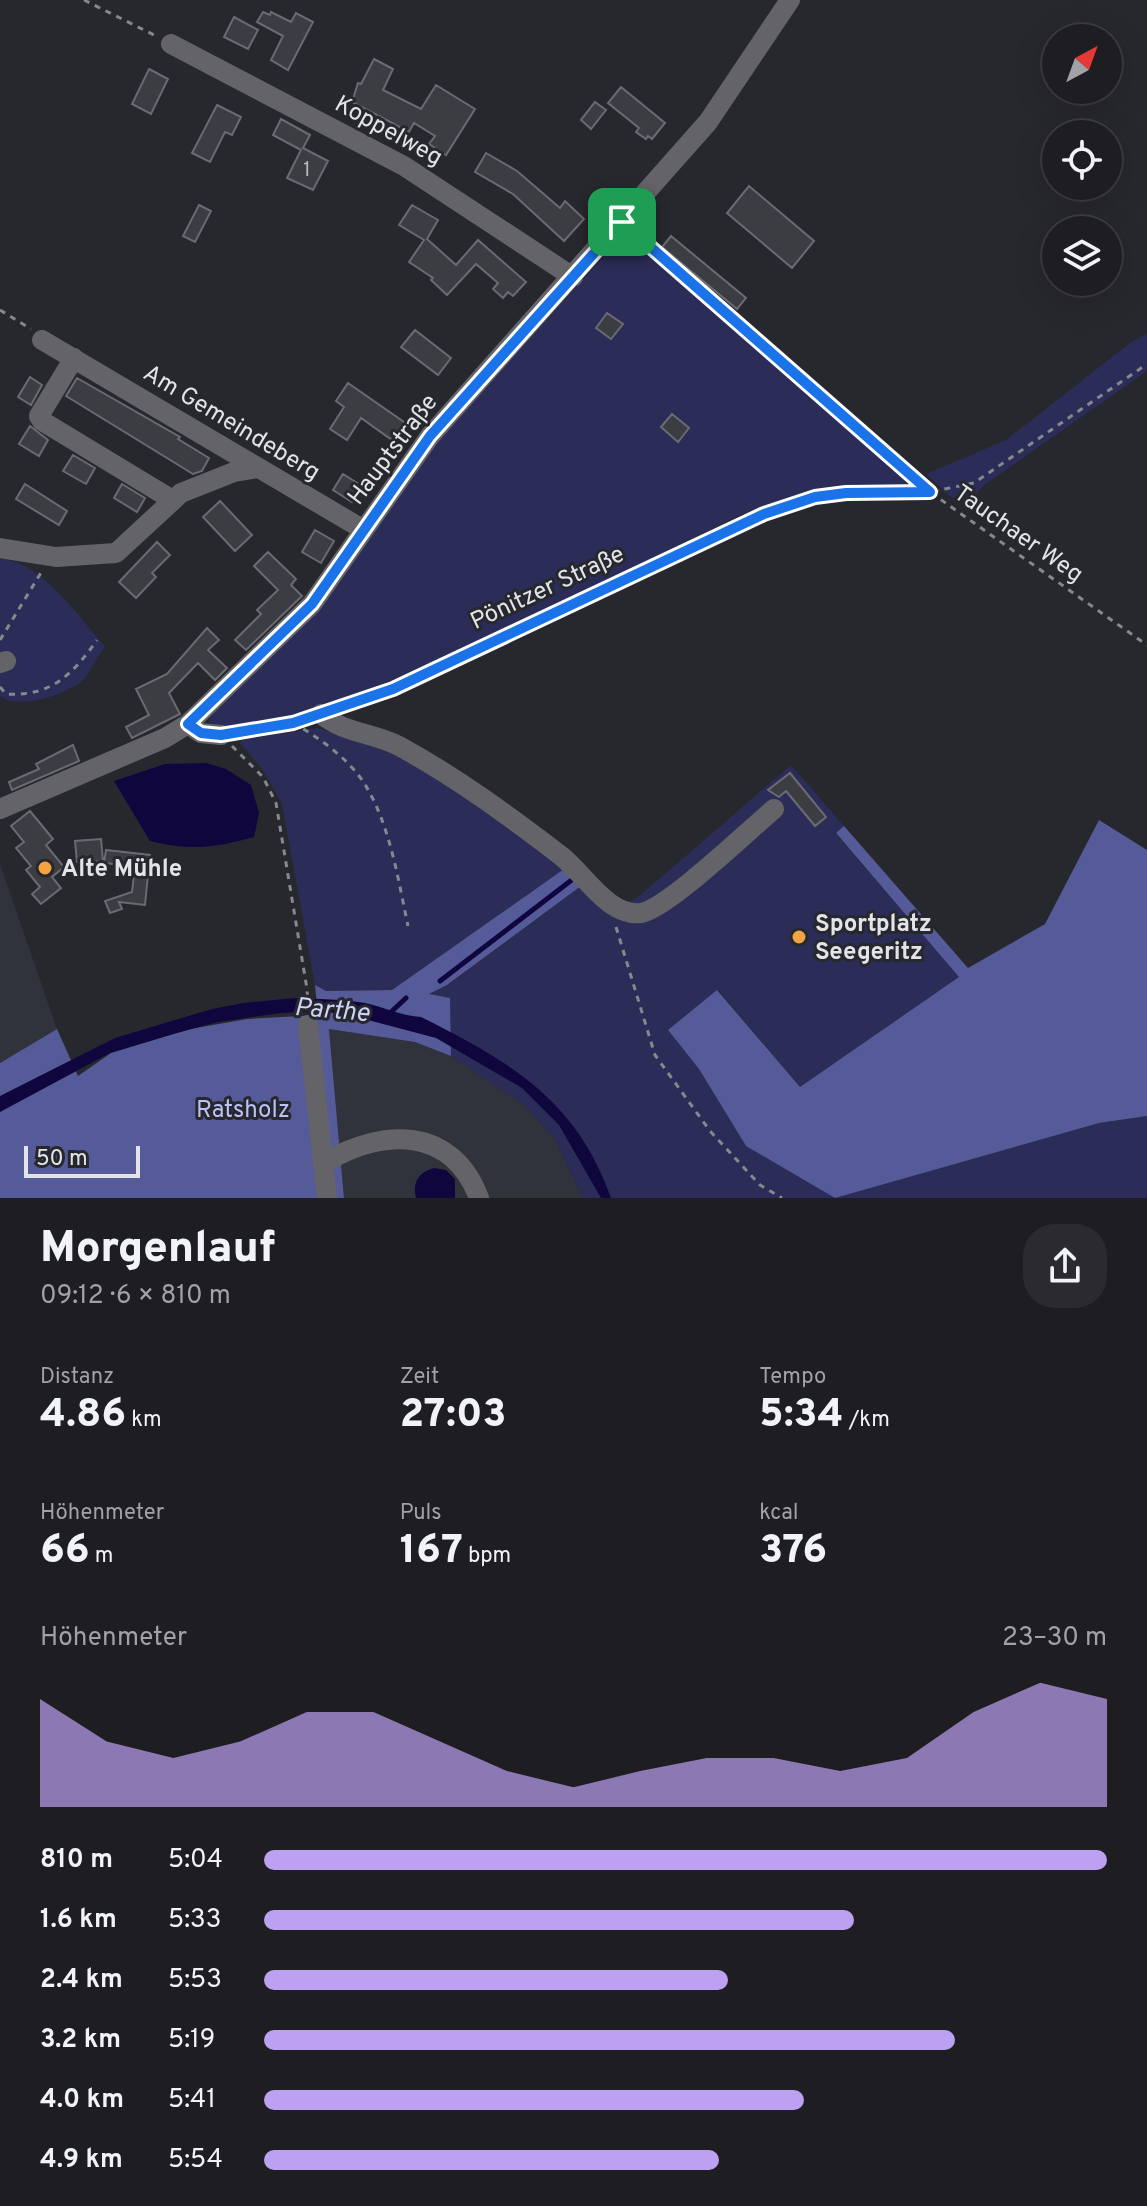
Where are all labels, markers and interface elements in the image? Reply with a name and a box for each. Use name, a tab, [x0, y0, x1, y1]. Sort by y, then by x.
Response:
north arrow	[1042, 24, 1122, 104]
map controls	[1042, 24, 1122, 296]
street label: Koppelweg	[329, 90, 447, 174]
button: locate	[1042, 120, 1122, 200]
house number: 1	[303, 158, 311, 184]
pin	[588, 188, 656, 256]
icon: arrive	[600, 200, 644, 244]
button: layers	[1042, 216, 1122, 296]
street label: Am Gemeindeberg	[137, 359, 325, 488]
street label: Hauptstraße	[342, 389, 445, 512]
street label: Tauchaer Weg	[947, 479, 1088, 590]
street label: Pönitzer Straße	[466, 540, 630, 638]
place label: Alte Mühle	[61, 855, 182, 885]
marker: Alte Mühle	[36, 859, 54, 877]
place label: Sportplatz Seegeritz	[815, 910, 932, 968]
marker: Sportplatz Seegeritz	[790, 928, 808, 946]
water label: Parthe	[293, 992, 371, 1031]
park label: Ratsholz	[196, 1096, 290, 1126]
scale bar	[24, 1142, 140, 1178]
text: 50 m	[36, 1146, 88, 1173]
text: Morgenlauf	[40, 1222, 275, 1278]
button: share	[1023, 1224, 1107, 1308]
text: 09:12 · 6 × 810 m	[40, 1280, 231, 1313]
text: Distanz	[40, 1364, 114, 1391]
text: Zeit	[400, 1364, 439, 1391]
text: Tempo	[759, 1364, 826, 1391]
text: 4.86	[40, 1391, 126, 1441]
text: 27:03	[400, 1391, 506, 1441]
text: 5:34	[759, 1391, 844, 1441]
text: km	[126, 1407, 162, 1434]
text: /km	[844, 1407, 890, 1434]
text: Höhenmeter	[40, 1500, 164, 1527]
text: Puls	[400, 1500, 442, 1527]
text: kcal	[759, 1500, 798, 1527]
text: 66	[40, 1527, 90, 1577]
text: 167	[400, 1527, 463, 1577]
text: 376	[759, 1527, 827, 1577]
text: m	[90, 1543, 113, 1570]
text: bpm	[463, 1543, 511, 1570]
text: Höhenmeter	[40, 1622, 187, 1655]
text: 23–30 m	[1002, 1622, 1107, 1655]
text: 810 m	[40, 1844, 113, 1877]
text: 5:04	[168, 1844, 223, 1877]
text: 1.6 km	[40, 1904, 117, 1937]
text: 5:33	[168, 1904, 221, 1937]
text: 2.4 km	[40, 1964, 123, 1997]
text: 5:53	[168, 1964, 222, 1997]
text: 3.2 km	[40, 2024, 121, 2057]
text: 5:19	[168, 2024, 215, 2057]
text: 4.0 km	[40, 2084, 124, 2117]
text: 5:41	[168, 2084, 216, 2117]
text: 4.9 km	[40, 2144, 123, 2177]
text: 5:54	[168, 2144, 223, 2177]

